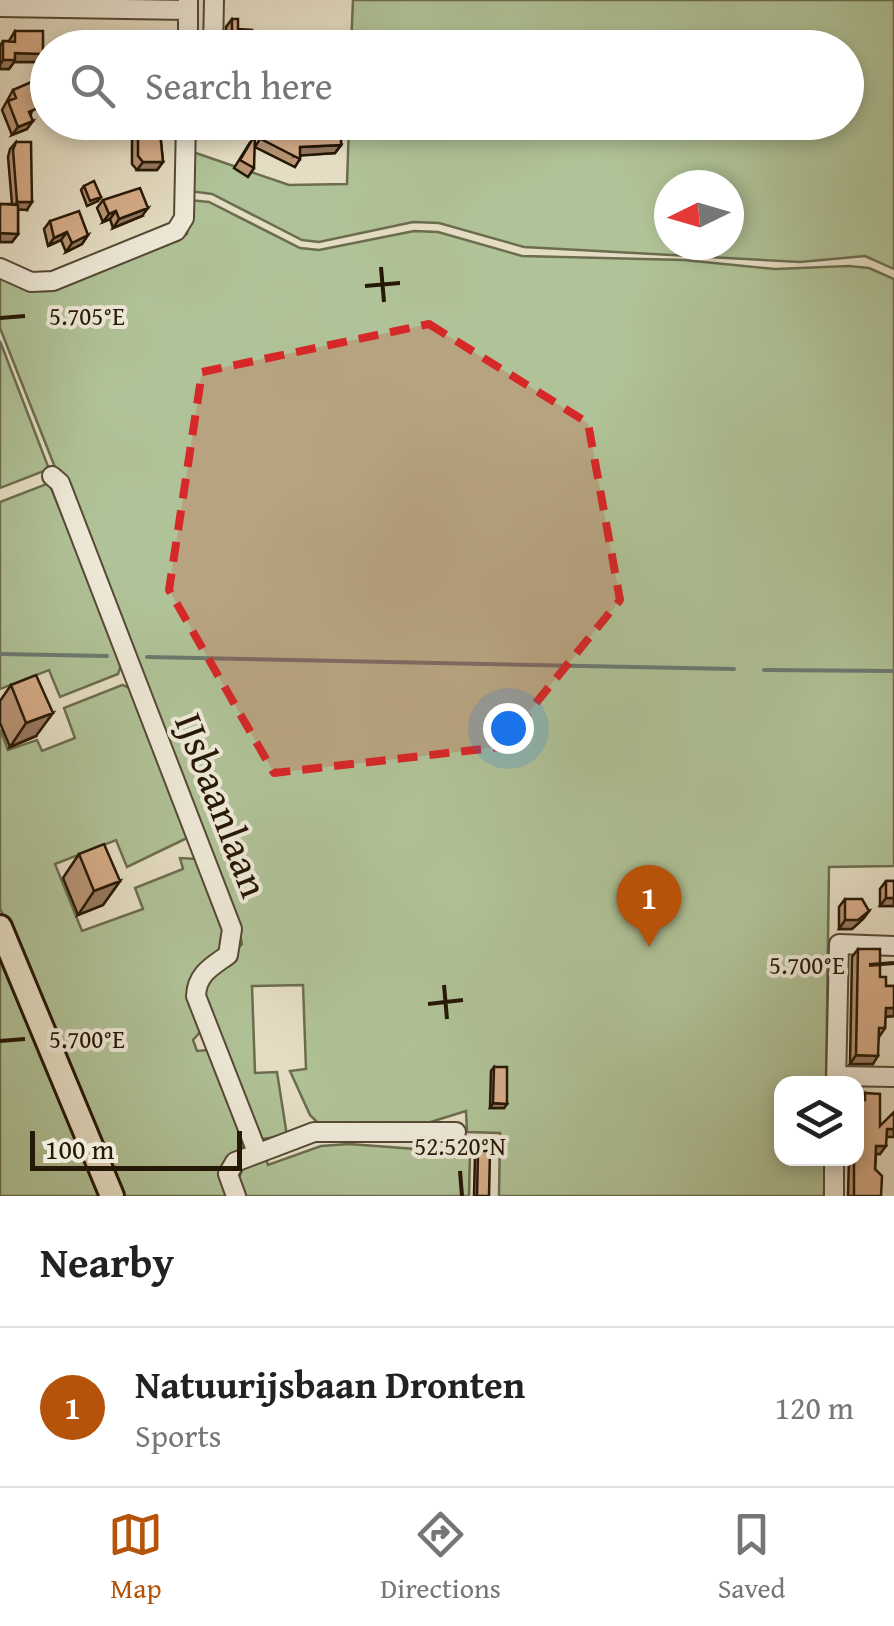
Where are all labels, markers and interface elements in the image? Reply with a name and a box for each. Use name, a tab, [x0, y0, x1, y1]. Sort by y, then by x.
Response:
search box	[30, 30, 864, 140]
text: Search here	[145, 57, 333, 113]
icon: search	[65, 58, 120, 113]
north arrow	[654, 170, 744, 260]
text: 5.705°E	[49, 298, 125, 334]
your location	[483, 703, 534, 754]
street label: IJsbaanlaan	[160, 704, 285, 906]
pin: 1	[616, 864, 682, 947]
text: 5.700°E	[769, 947, 845, 983]
text: 5.700°E	[49, 1021, 125, 1057]
map controls	[774, 1076, 864, 1166]
button: layers	[774, 1076, 864, 1166]
scale bar	[30, 1126, 242, 1170]
text: 100 m	[45, 1128, 114, 1169]
text: 52.520°N	[414, 1128, 506, 1164]
text: Nearby	[40, 1231, 174, 1292]
text: Natuurijsbaan Dronten	[135, 1356, 525, 1412]
text: 1	[64, 1384, 81, 1431]
text: 120 m	[775, 1384, 854, 1431]
text: Sports	[135, 1412, 221, 1459]
tab: Map	[108, 1507, 163, 1608]
tab: Directions	[380, 1507, 501, 1608]
tab: Saved	[718, 1507, 786, 1608]

